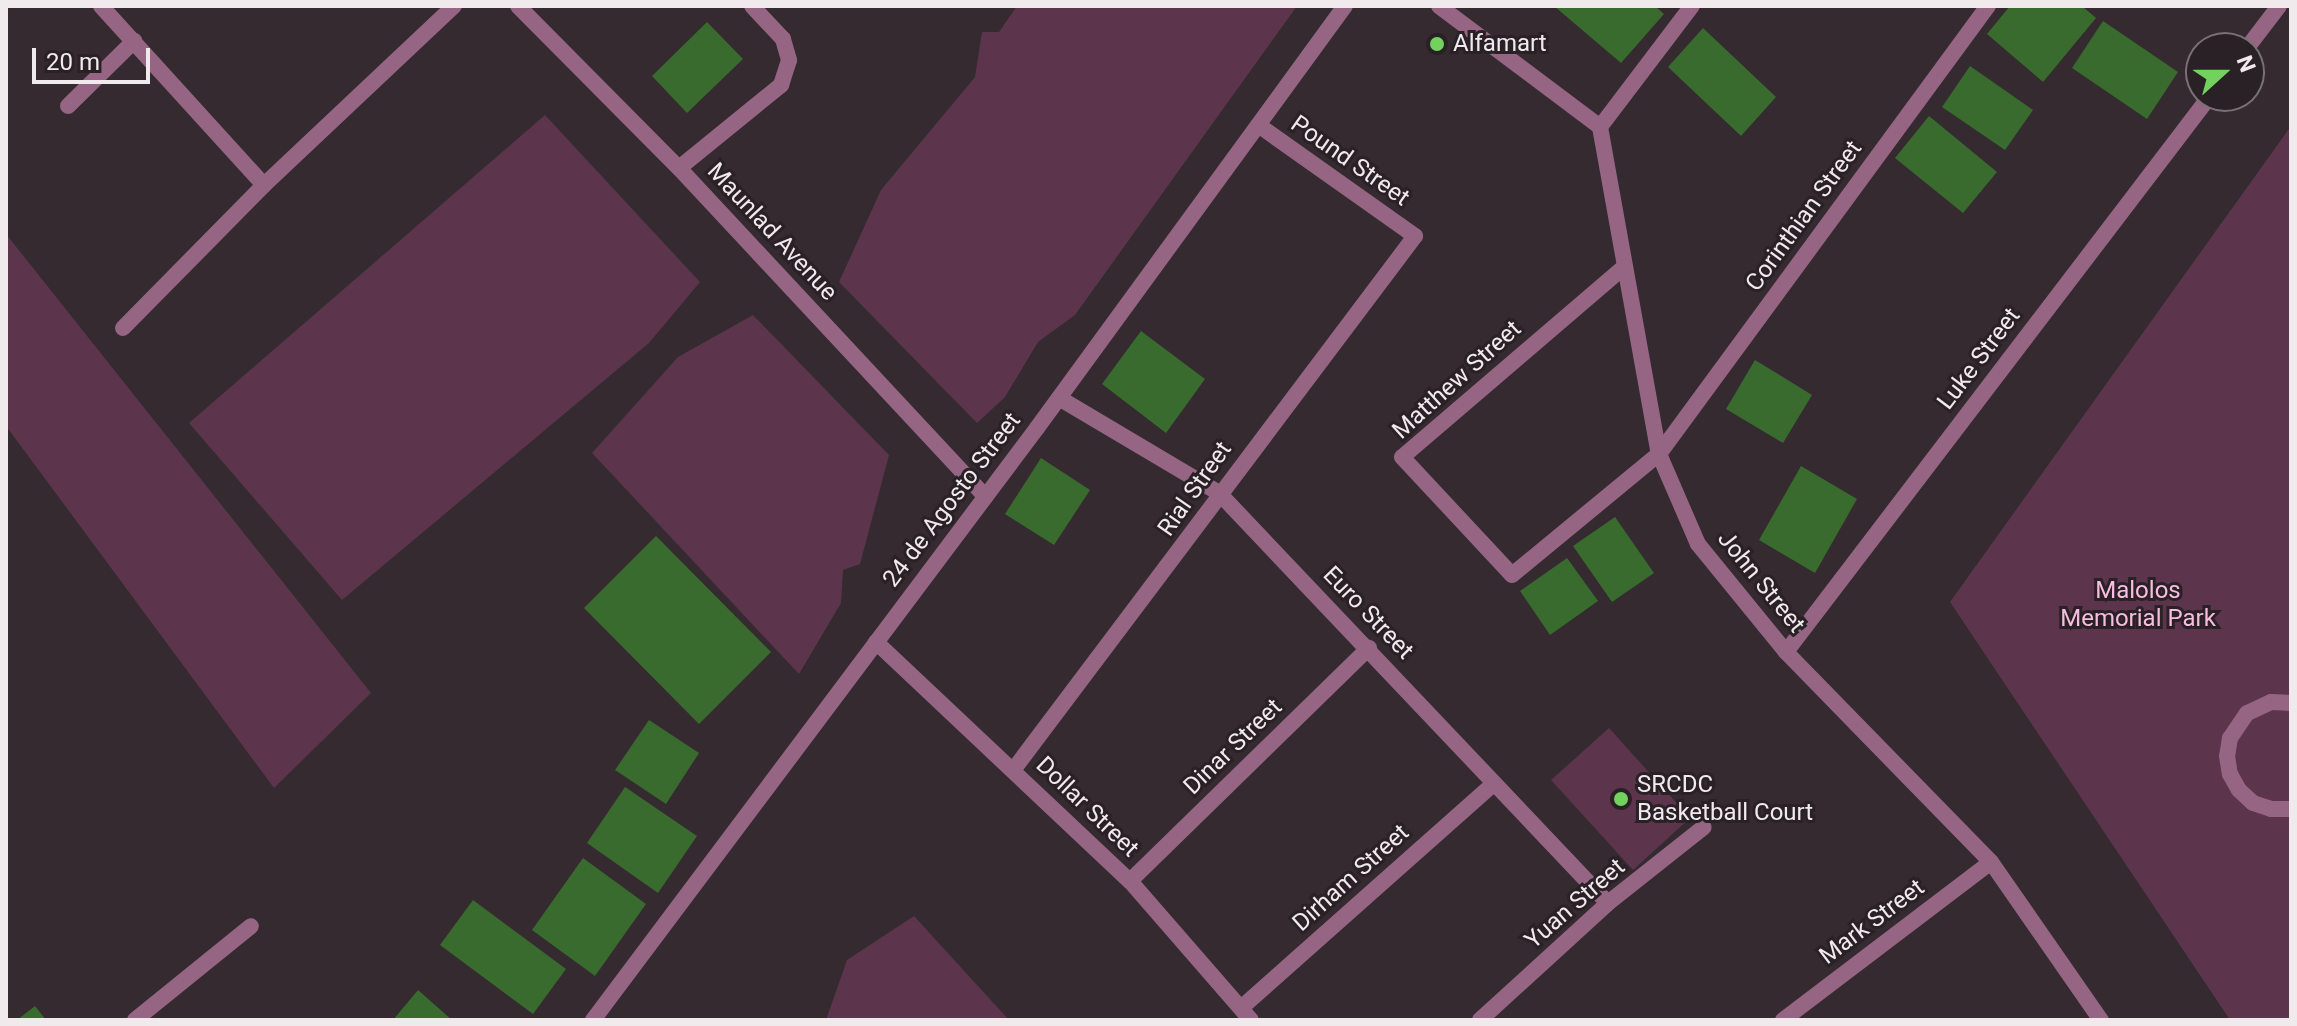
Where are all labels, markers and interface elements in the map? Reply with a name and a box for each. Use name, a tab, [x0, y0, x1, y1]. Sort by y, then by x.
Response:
place label: Alfamart	[1453, 30, 1547, 58]
scale bar	[36, 32, 154, 82]
north arrow	[2185, 32, 2265, 112]
marker: Alfamart	[1428, 35, 1446, 53]
text: 20 m	[46, 48, 100, 76]
text: N	[2232, 52, 2260, 76]
street label: Pound Street	[1285, 110, 1415, 212]
street label: Corinthian Street	[1740, 135, 1868, 297]
street label: Maunlad Avenue	[701, 157, 843, 307]
street label: Luke Street	[1932, 303, 2026, 415]
street label: Matthew Street	[1387, 315, 1527, 445]
street label: 24 de Agosto Street	[877, 407, 1027, 593]
street label: Rial Street	[1152, 436, 1238, 542]
street label: John Street	[1711, 525, 1811, 639]
street label: Euro Street	[1317, 561, 1419, 665]
park label: Malolos Memorial Park	[2060, 577, 2216, 633]
street label: Dinar Street	[1178, 693, 1288, 801]
street label: Dollar Street	[1030, 751, 1144, 863]
place label: SRCDC Basketball Court	[1637, 771, 1813, 827]
marker: SRCDC Basketball Court	[1612, 790, 1630, 808]
street label: Dirham Street	[1287, 818, 1415, 938]
street label: Yuan Street	[1519, 853, 1631, 955]
street label: Mark Street	[1814, 873, 1930, 971]

